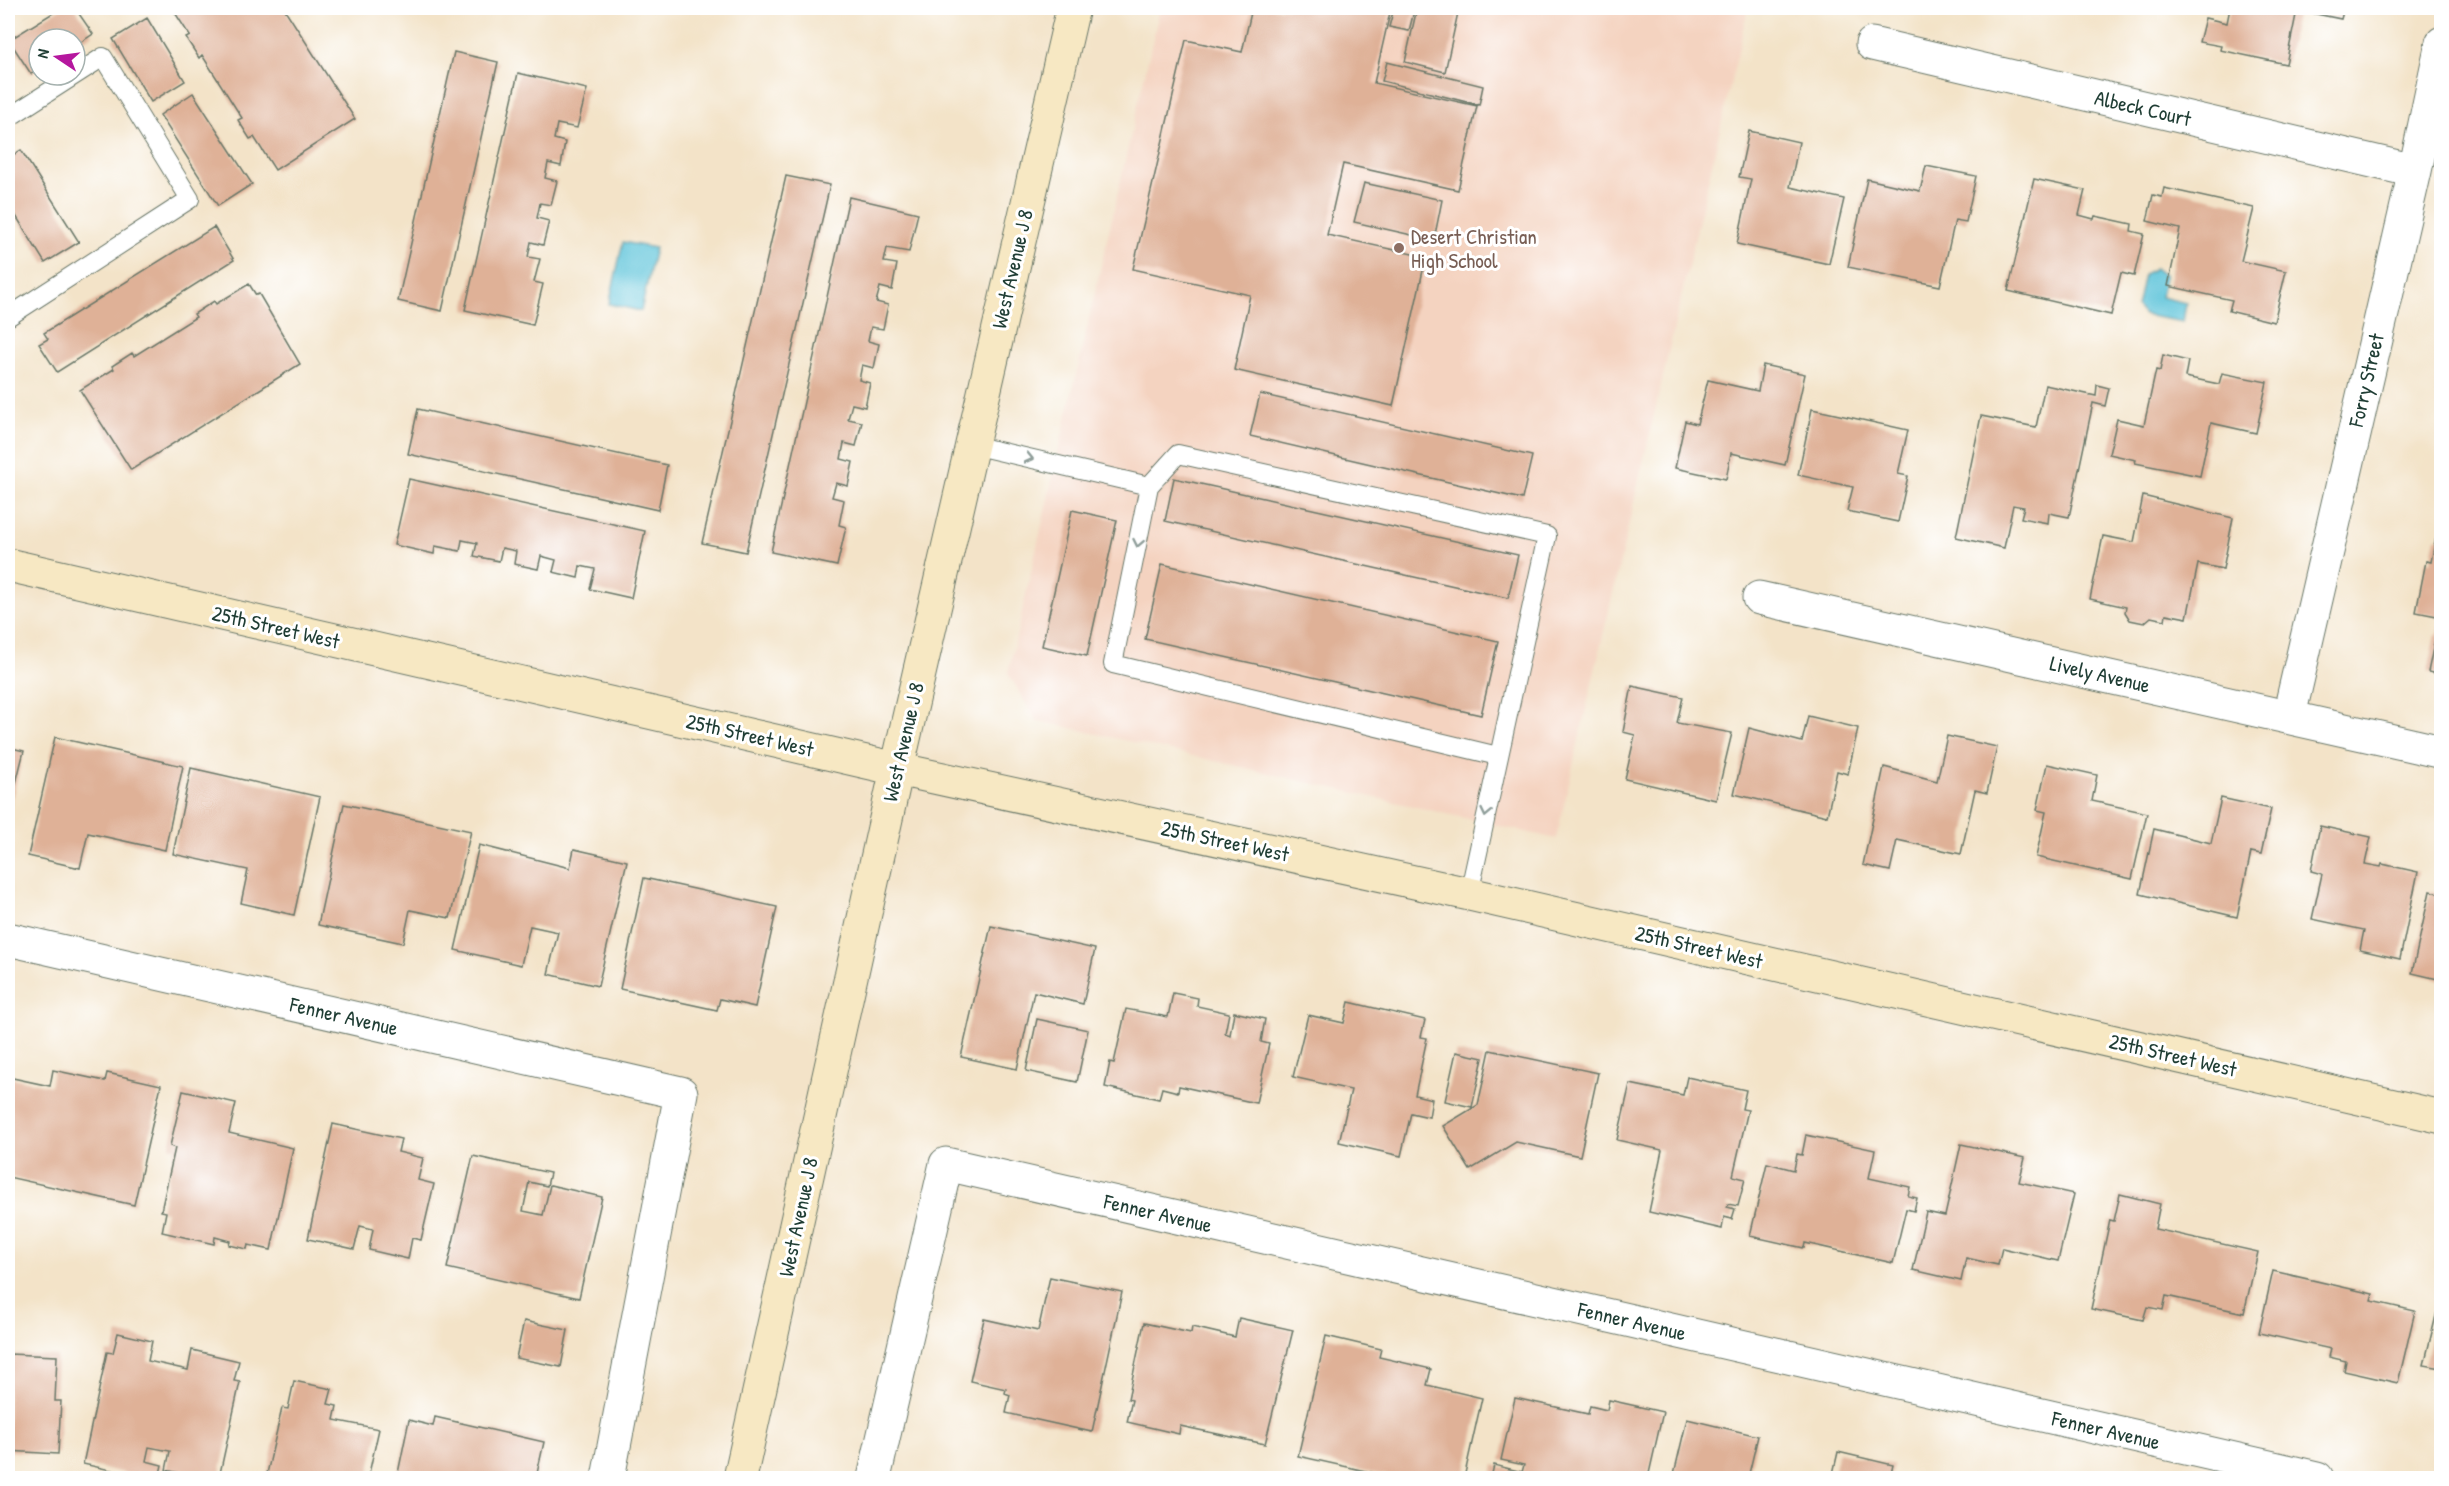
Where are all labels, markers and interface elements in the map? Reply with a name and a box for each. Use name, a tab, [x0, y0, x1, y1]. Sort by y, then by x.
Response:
north arrow	[27, 27, 87, 87]
text: N	[31, 47, 54, 60]
street label: Albeck Court	[2092, 83, 2195, 133]
street label: West Avenue J 8	[984, 207, 1040, 331]
place label: Desert Christian High School	[1411, 222, 1537, 275]
marker: Desert Christian High School	[1392, 241, 1406, 255]
street label: Forry Street	[2341, 330, 2391, 431]
one-way arrow	[1023, 451, 1033, 464]
one-way arrow	[1132, 538, 1145, 548]
street label: 25th Street West	[209, 598, 343, 656]
street label: Lively Avenue	[2047, 648, 2153, 700]
street label: West Avenue J 8	[875, 680, 931, 804]
street label: 25th Street West	[683, 706, 817, 764]
one-way arrow	[1480, 808, 1493, 818]
street label: 25th Street West	[1158, 813, 1292, 869]
street label: 25th Street West	[1632, 918, 1766, 976]
street label: Fenner Avenue	[286, 989, 401, 1042]
street label: 25th Street West	[2106, 1026, 2240, 1084]
street label: West Avenue J 8	[771, 1155, 825, 1279]
street label: Fenner Avenue	[1100, 1186, 1215, 1239]
street label: Fenner Avenue	[1574, 1294, 1689, 1347]
street label: Fenner Avenue	[2048, 1403, 2163, 1456]

